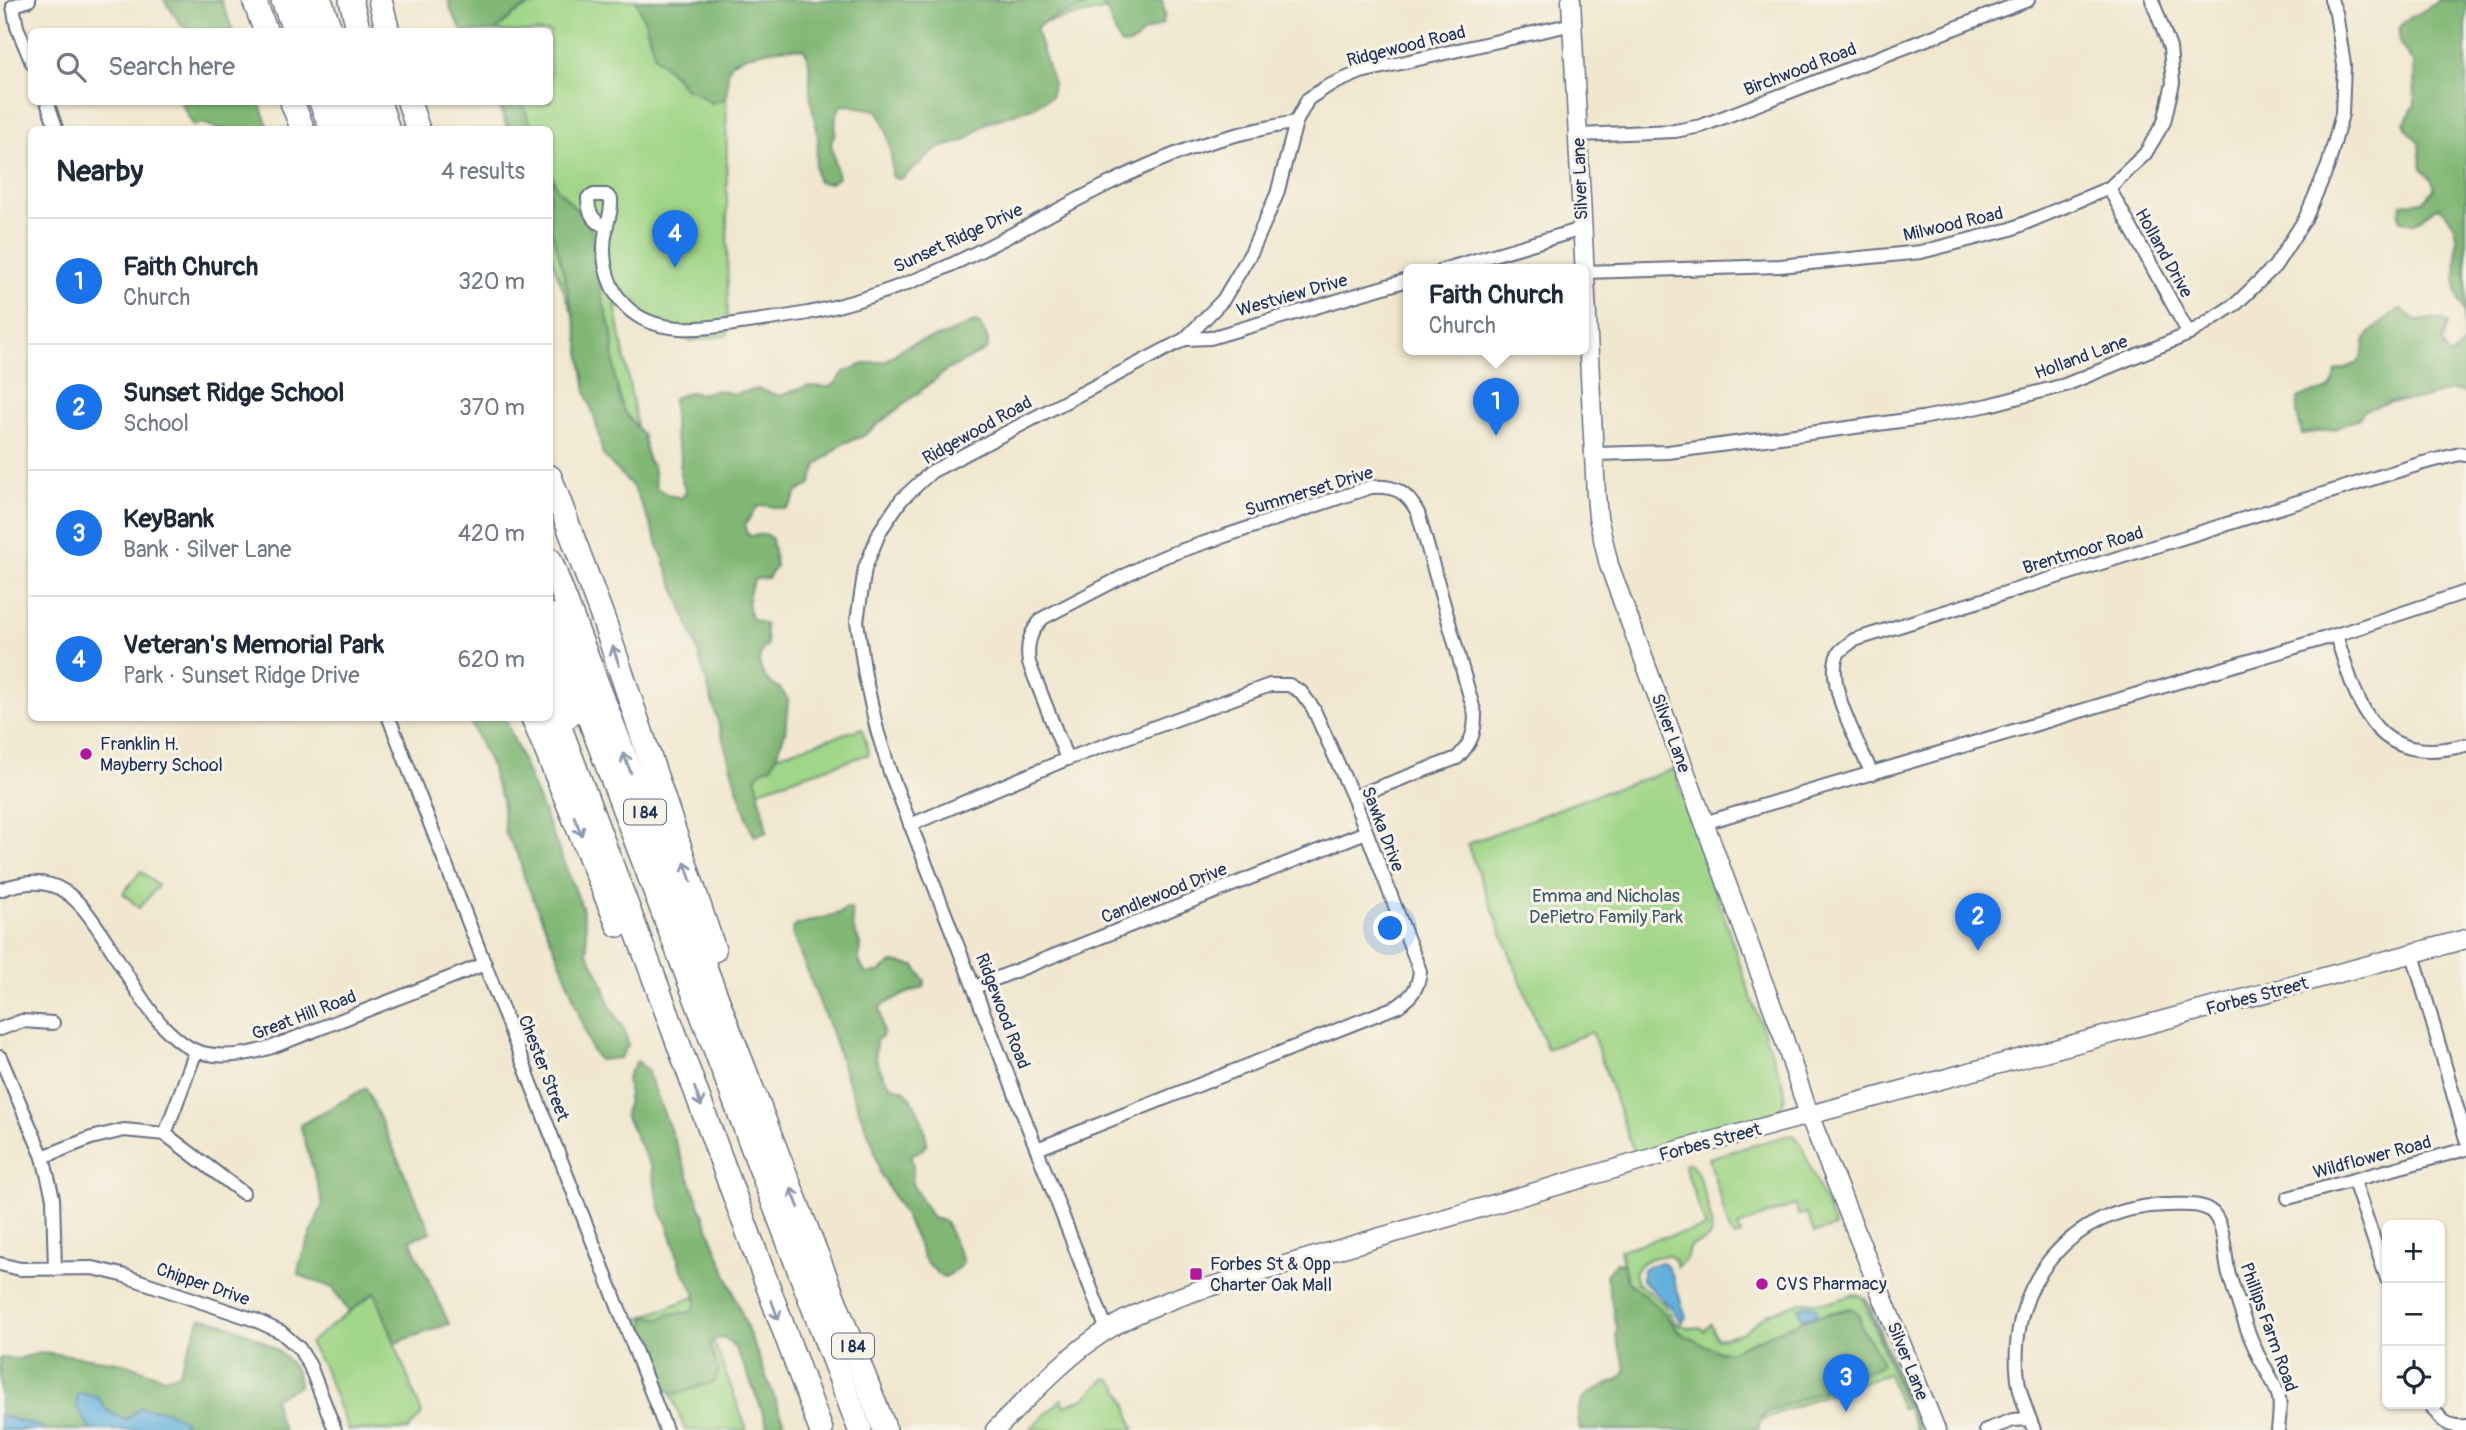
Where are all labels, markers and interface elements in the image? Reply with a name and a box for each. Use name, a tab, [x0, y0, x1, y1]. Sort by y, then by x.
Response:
street label: Ridgewood Road	[1344, 21, 1468, 72]
search box	[28, 28, 553, 105]
street label: Birchwood Road	[1741, 37, 1860, 102]
icon: search	[52, 48, 90, 86]
text: Search here	[108, 51, 235, 83]
street label: Silver Lane	[1568, 137, 1593, 221]
text: Nearby	[56, 153, 143, 190]
text: 4 results	[441, 157, 525, 186]
street label: Sunset Ridge Drive	[890, 198, 1027, 278]
street label: Milwood Road	[1901, 202, 2005, 247]
street label: Holland Drive	[2130, 204, 2198, 302]
pin: 4	[652, 210, 698, 268]
text: Faith Church	[123, 251, 258, 283]
popup	[1403, 264, 1589, 355]
text: 1	[75, 267, 84, 296]
text: 320 m	[458, 267, 525, 296]
street label: Westview Drive	[1234, 269, 1350, 322]
text: Faith Church	[1428, 279, 1564, 311]
text: Church	[123, 283, 190, 312]
text: Church	[1428, 311, 1496, 340]
street label: Holland Lane	[2031, 330, 2131, 385]
text: Sunset Ridge School	[123, 377, 344, 409]
pin: 1	[1473, 378, 1519, 436]
street label: Ridgewood Road	[918, 391, 1036, 470]
text: 2	[73, 393, 85, 422]
text: 370 m	[459, 393, 525, 422]
text: School	[123, 409, 189, 438]
street label: Summerset Drive	[1242, 461, 1376, 522]
text: KeyBank	[123, 503, 214, 535]
text: 3	[73, 519, 85, 548]
text: 420 m	[458, 519, 525, 548]
street label: Brentmoor Road	[2020, 521, 2146, 580]
text: Bank · Silver Lane	[123, 535, 291, 564]
text: Veteran's Memorial Park	[123, 629, 384, 661]
text: 4	[72, 645, 86, 674]
text: 620 m	[458, 645, 525, 674]
one-way arrow	[609, 646, 621, 668]
text: Park · Sunset Ridge Drive	[123, 661, 360, 690]
street label: Silver Lane	[1646, 691, 1695, 776]
place label: Franklin H. Mayberry School	[100, 733, 223, 777]
marker: Franklin H. Mayberry School	[78, 746, 94, 762]
one-way arrow	[619, 752, 632, 774]
street label: Sawka Drive	[1356, 783, 1409, 875]
road number: I 84	[624, 800, 666, 824]
one-way arrow	[572, 815, 585, 836]
street label: Candlewood Drive	[1098, 858, 1231, 929]
one-way arrow	[681, 862, 693, 884]
park label: Emma and Nicholas DePietro Family Park	[1529, 885, 1683, 929]
pin: 2	[1955, 893, 2001, 951]
your location	[1373, 911, 1407, 945]
street label: Ridgewood Road	[970, 950, 1035, 1072]
street label: Forbes Street	[2204, 972, 2311, 1021]
street label: Great Hill Road	[249, 985, 360, 1046]
street label: Chester Street	[513, 1012, 575, 1125]
one-way arrow	[692, 1085, 705, 1107]
street label: Forbes Street	[1657, 1118, 1764, 1167]
street label: Wildflower Road	[2311, 1131, 2434, 1184]
one-way arrow	[787, 1188, 800, 1210]
map controls	[2382, 1220, 2445, 1409]
button: +	[2382, 1220, 2445, 1283]
place label: Forbes St & Opp Charter Oak Mall	[1210, 1253, 1332, 1297]
street label: Chipper Drive	[153, 1258, 253, 1311]
street label: Phillips Farm Road	[2235, 1259, 2303, 1395]
marker: Forbes St & Opp Charter Oak Mall	[1188, 1266, 1204, 1282]
place label: CVS Pharmacy	[1776, 1273, 1887, 1296]
marker: CVS Pharmacy	[1754, 1276, 1770, 1292]
button: −	[2382, 1283, 2445, 1346]
one-way arrow	[770, 1299, 783, 1321]
street label: Silver Lane	[1881, 1319, 1934, 1404]
road number: I 84	[832, 1334, 874, 1358]
button: locate	[2382, 1346, 2445, 1409]
pin: 3	[1823, 1354, 1869, 1412]

